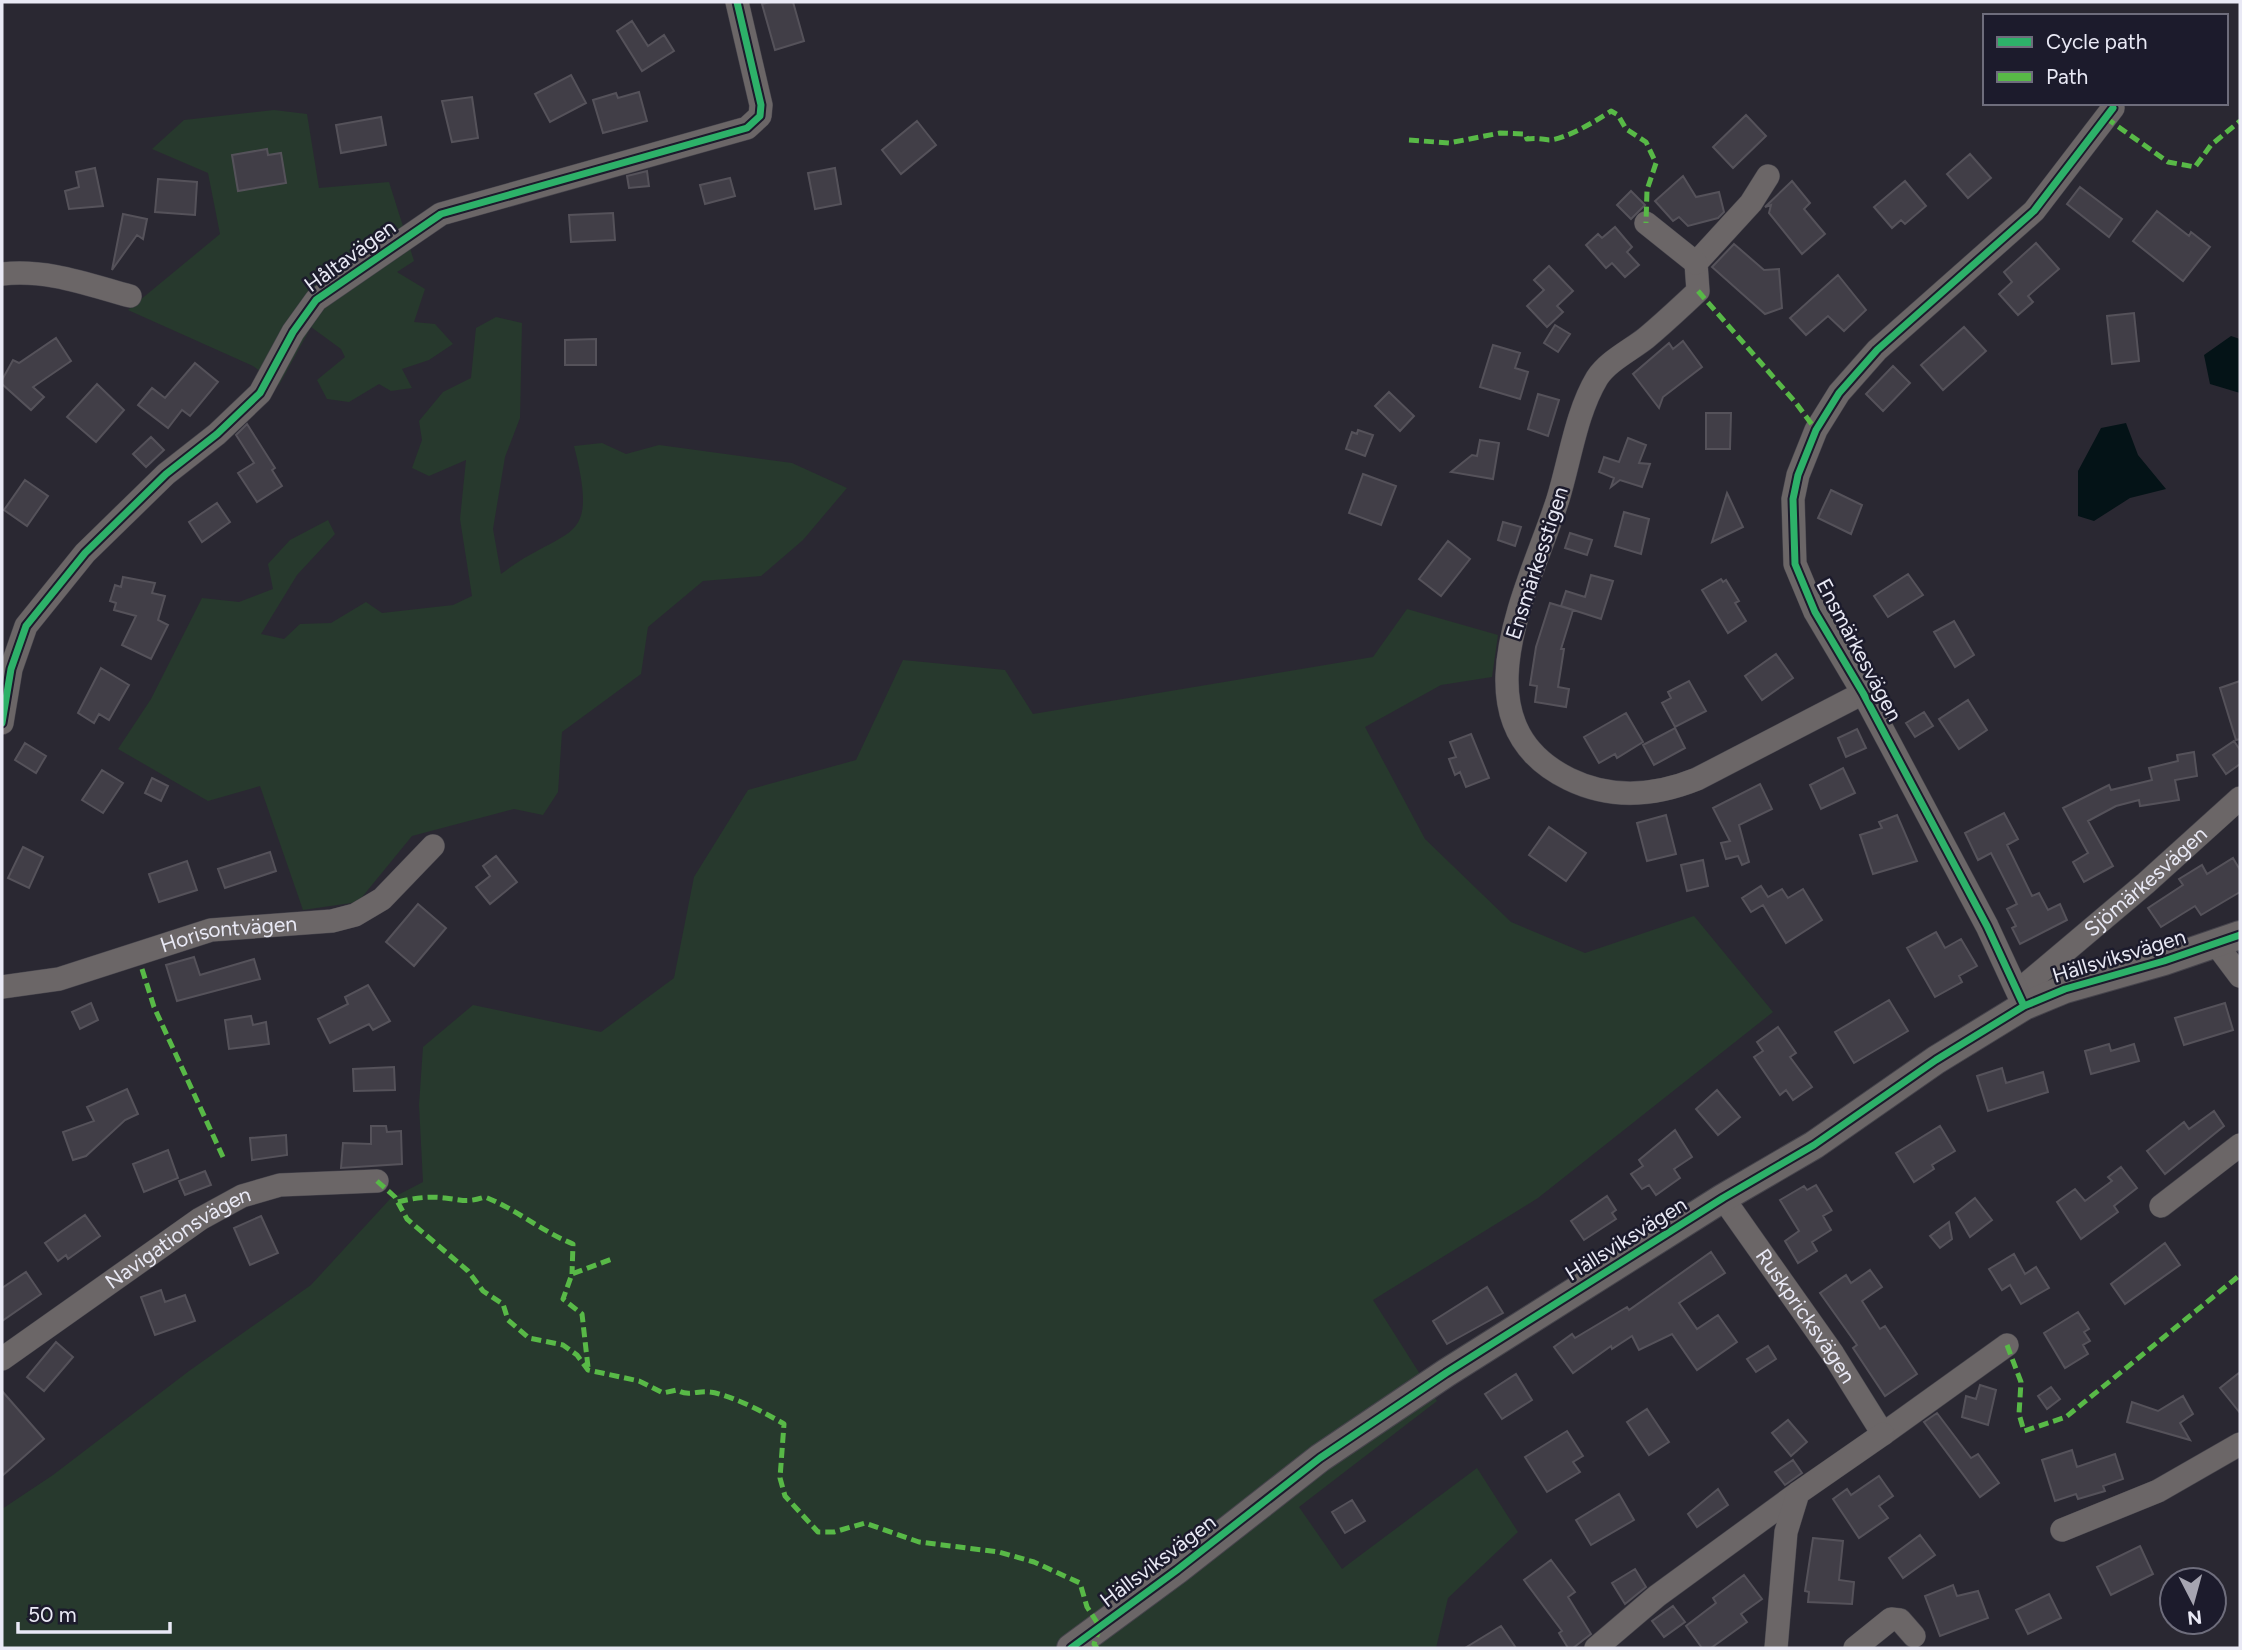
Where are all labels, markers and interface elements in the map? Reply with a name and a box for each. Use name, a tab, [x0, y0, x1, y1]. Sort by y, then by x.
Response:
legend	[1983, 14, 2228, 105]
text: Cycle path	[2046, 29, 2147, 54]
text: Path	[2046, 64, 2088, 89]
street label: Håltavägen	[299, 214, 400, 297]
street label: Ensmärkesstigen	[1500, 483, 1573, 642]
street label: Ensmärkesvägen	[1811, 574, 1908, 725]
street label: Sjömärkesvägen	[2079, 821, 2212, 942]
street label: Horisontvägen	[157, 911, 298, 958]
street label: Hällsviksvägen	[2049, 923, 2189, 988]
street label: Navigationsvägen	[100, 1181, 253, 1294]
street label: Hällsviksvägen	[1560, 1191, 1691, 1286]
street label: Ruskpricksvägen	[1751, 1244, 1861, 1387]
street label: Hällsviksvägen	[1095, 1509, 1220, 1612]
north arrow	[2158, 1566, 2228, 1636]
scale bar	[18, 1590, 170, 1634]
text: 50 m	[28, 1602, 77, 1627]
text: N	[2186, 1605, 2203, 1630]

